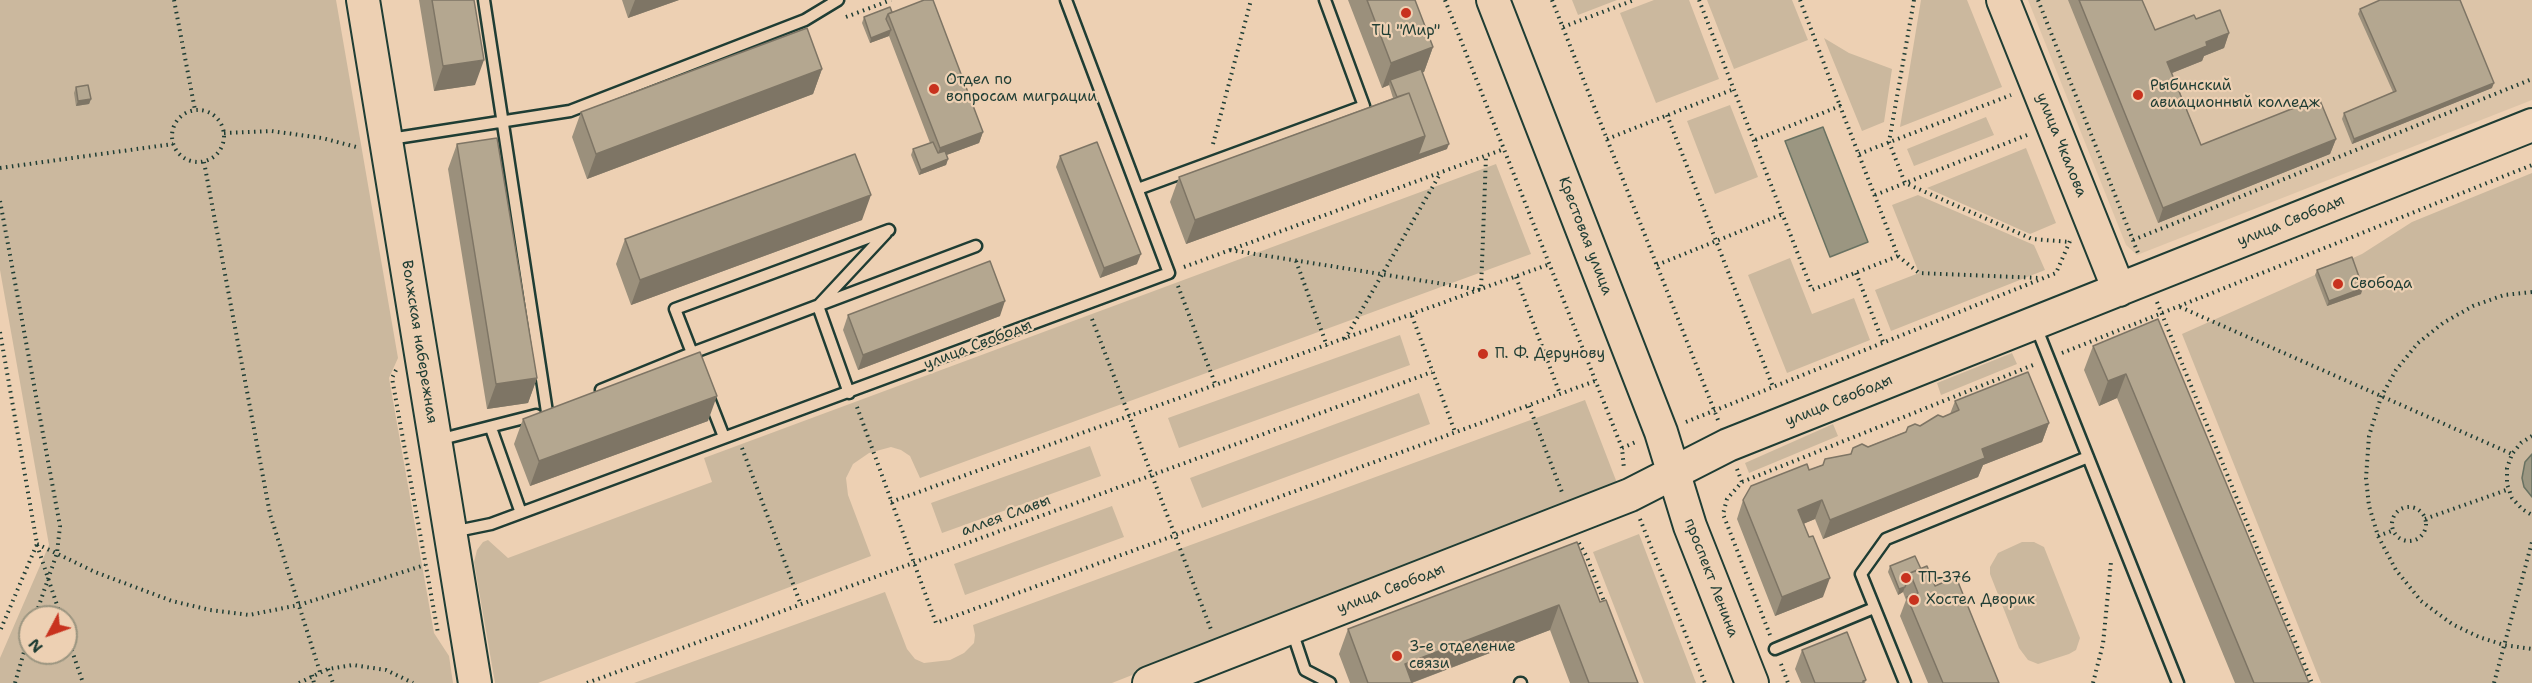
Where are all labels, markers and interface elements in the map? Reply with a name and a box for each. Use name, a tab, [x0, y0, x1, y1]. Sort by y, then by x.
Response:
marker: ТЦ "Мир"	[1399, 6, 1413, 20]
place label: ТЦ "Мир"	[1372, 22, 1440, 40]
place label: Отдел по вопросам миграции	[946, 71, 1097, 106]
place label: Рыбинский авиационный колледж	[2150, 77, 2320, 112]
marker: Отдел по вопросам миграции	[927, 82, 941, 96]
marker: Рыбинский авиационный колледж	[2131, 88, 2145, 102]
street label: улица Чкалова	[2032, 90, 2090, 200]
street label: Крестовая улица	[1554, 174, 1616, 298]
street label: улица Свободы	[2235, 191, 2347, 251]
street label: Волжская набережная	[397, 259, 441, 425]
place label: Свобода	[2350, 275, 2412, 293]
marker: Свобода	[2331, 277, 2345, 291]
street label: улица Свободы	[921, 316, 1035, 374]
place label: П. Ф. Дерунову	[1495, 345, 1605, 363]
marker: П. Ф. Дерунову	[1476, 347, 1490, 361]
street label: улица Свободы	[1783, 371, 1895, 431]
street label: аллея Славы	[959, 491, 1053, 541]
street label: проспект Ленина	[1680, 516, 1742, 640]
street label: улица Свободы	[1334, 560, 1448, 618]
place label: ТП-376	[1918, 569, 1971, 587]
marker: ТП-376	[1899, 571, 1913, 585]
place label: Хостел Дворик	[1926, 591, 2035, 609]
marker: Хостел Дворик	[1907, 593, 1921, 607]
north arrow	[18, 605, 78, 665]
text: N	[23, 634, 48, 658]
place label: 3-е отделение связи	[1409, 638, 1516, 673]
marker: 3-е отделение связи	[1390, 649, 1404, 663]

